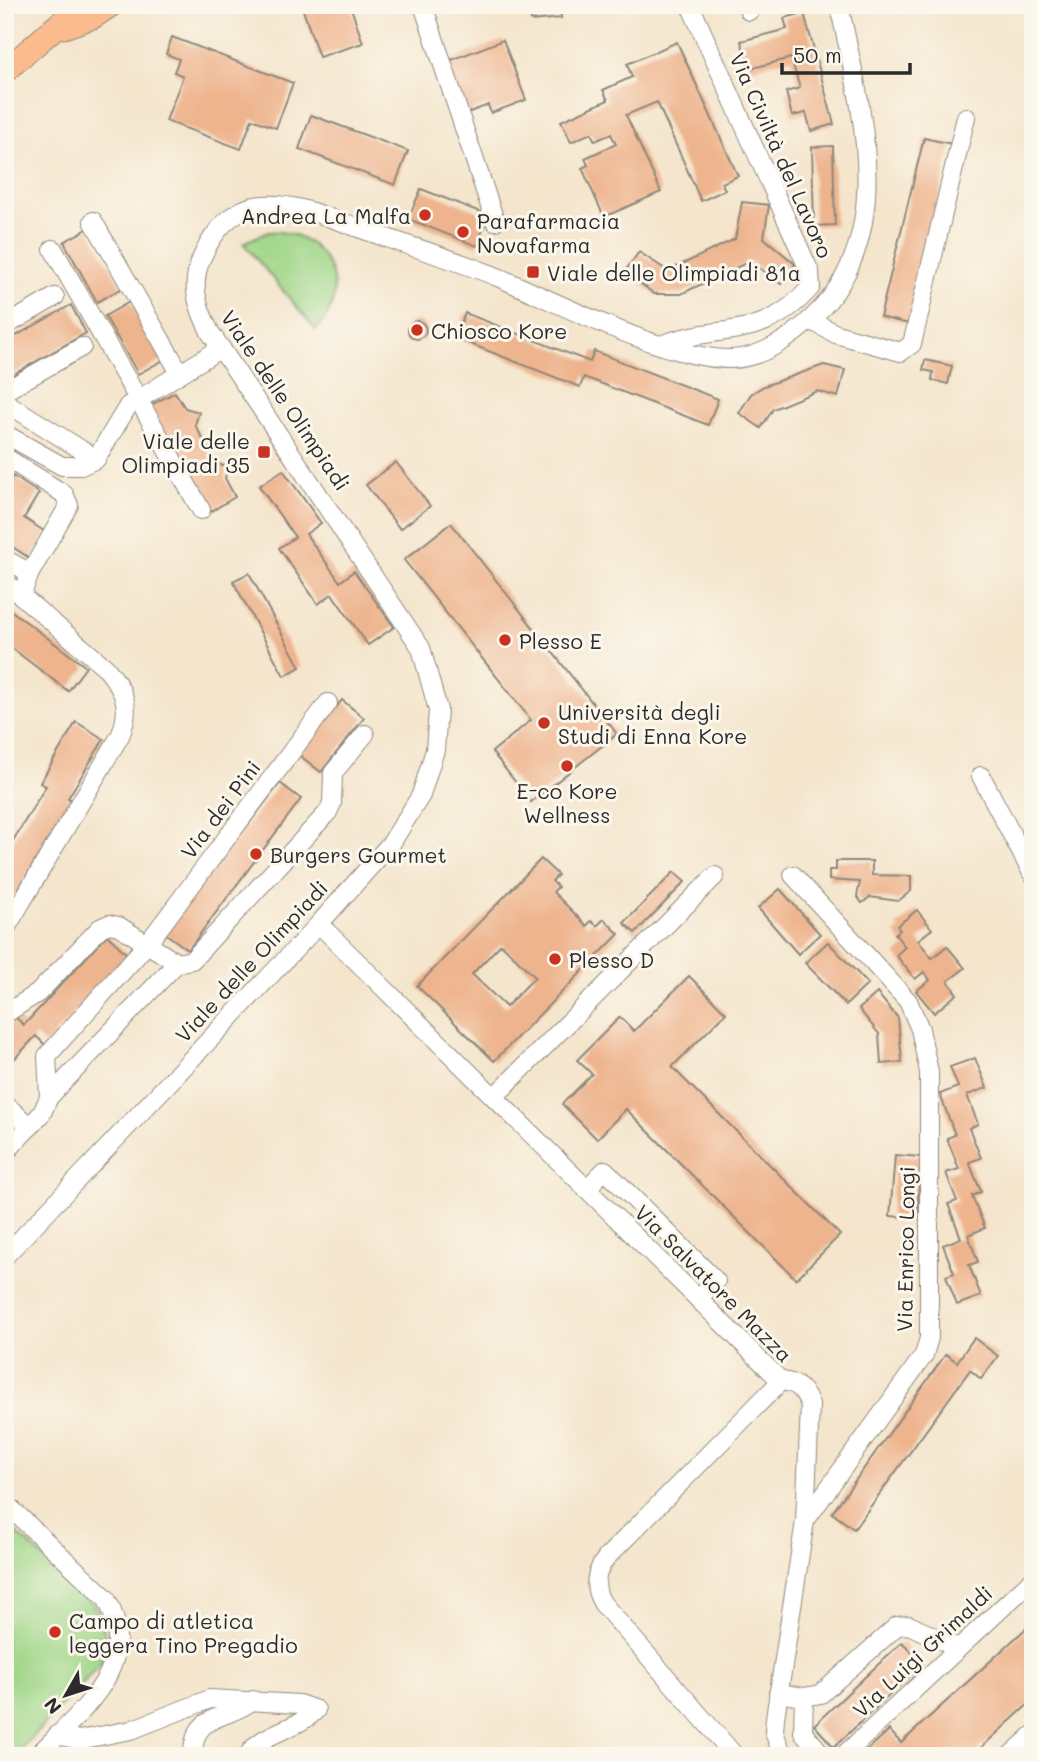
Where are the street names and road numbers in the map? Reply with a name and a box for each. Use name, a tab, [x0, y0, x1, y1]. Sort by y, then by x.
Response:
street label: Via Civiltà del Lavoro	[725, 48, 839, 262]
street label: Viale delle Olimpiadi	[216, 305, 356, 495]
street label: Via dei Pini	[174, 754, 266, 864]
street label: Viale delle Olimpiadi	[169, 874, 333, 1048]
street label: Via Enrico Longi	[890, 1166, 920, 1332]
street label: Via Salvatore Mazza	[629, 1198, 799, 1368]
street label: Via Luigi Grimaldi	[846, 1579, 998, 1723]

